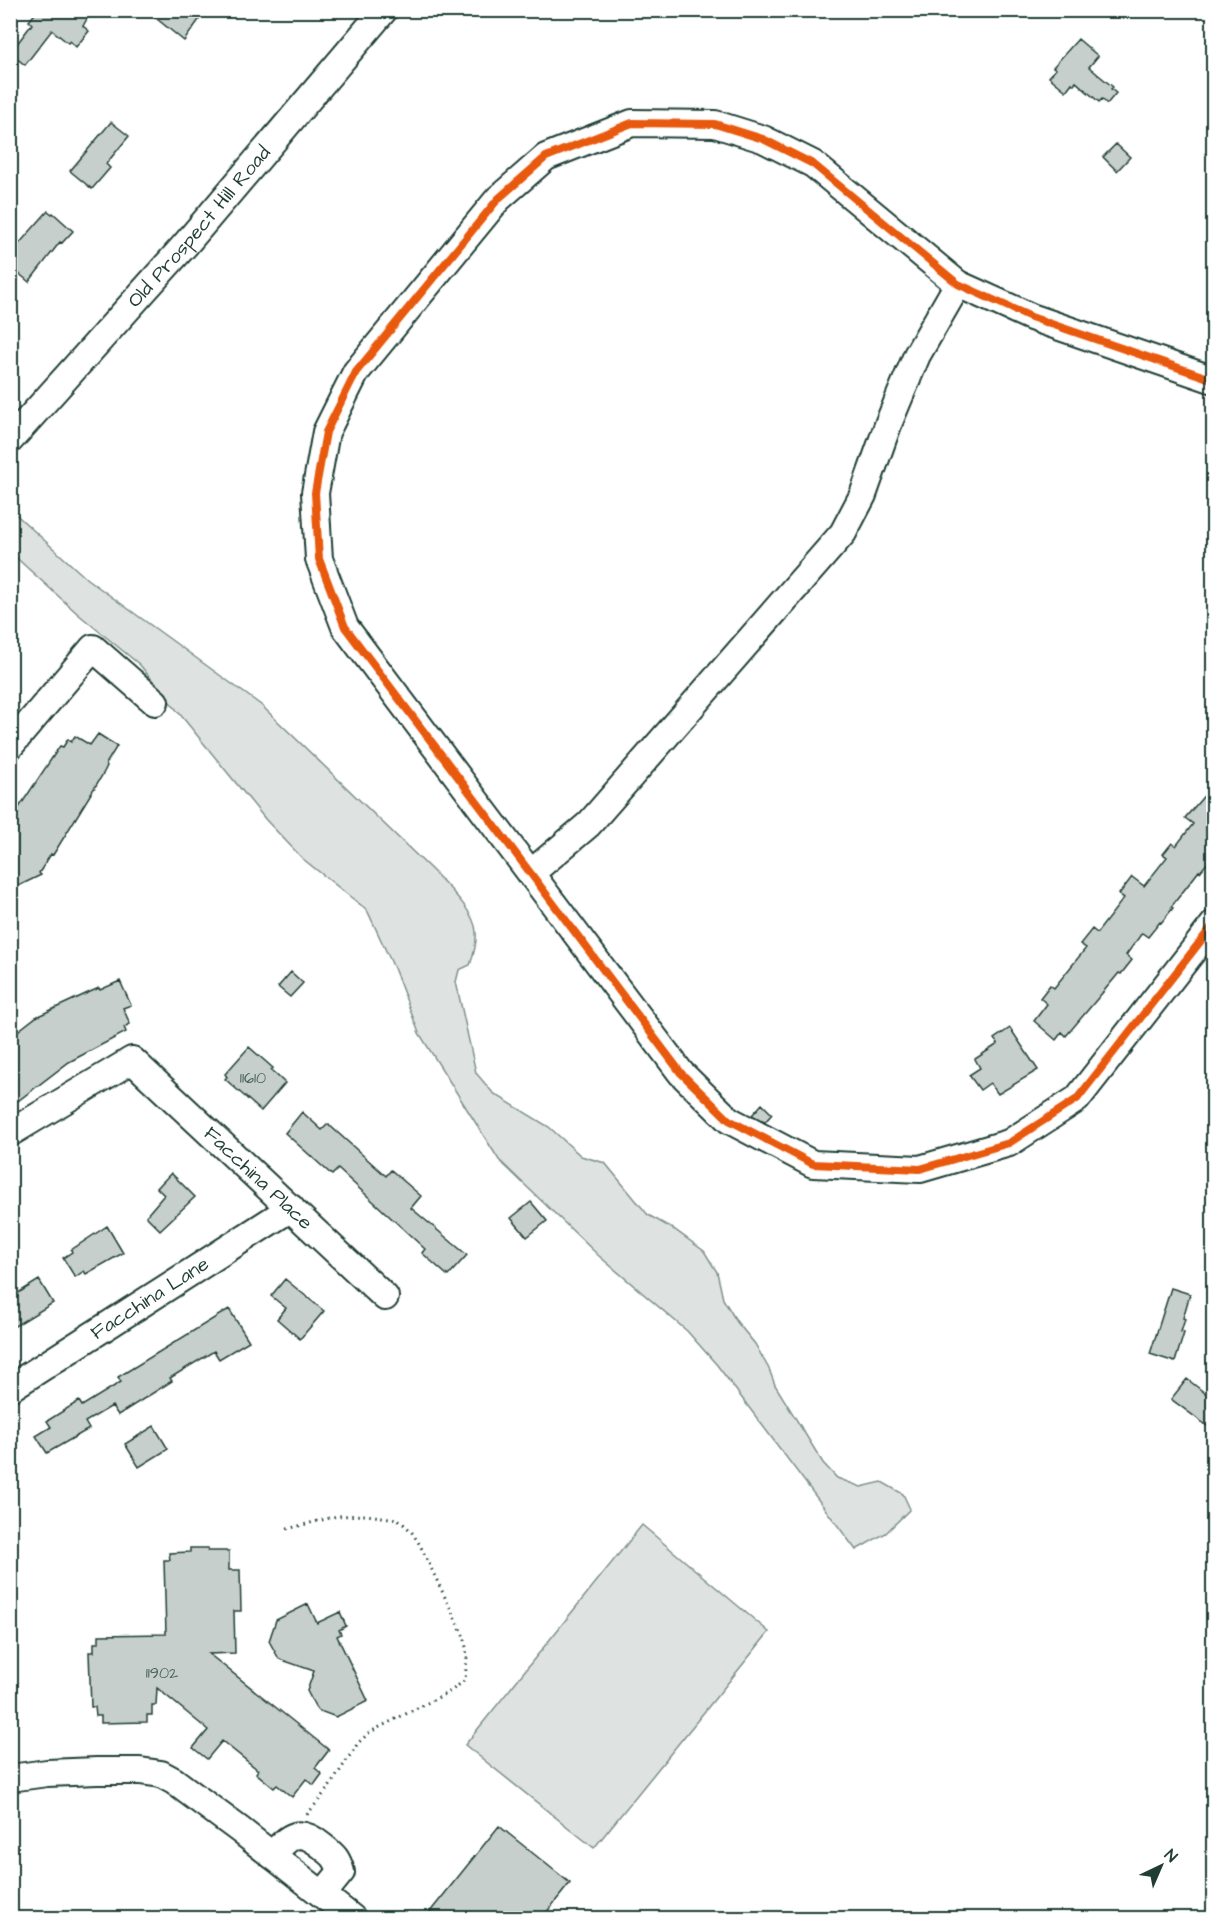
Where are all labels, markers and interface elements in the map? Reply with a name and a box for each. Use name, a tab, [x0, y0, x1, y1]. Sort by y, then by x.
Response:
street label: Old Prospect Hill Road	[121, 140, 277, 314]
house number: 11610	[240, 1067, 266, 1089]
street label: Facchina Place	[197, 1120, 319, 1236]
street label: Facchina Lane	[85, 1250, 214, 1347]
house number: 11902	[146, 1662, 178, 1684]
north arrow	[1131, 1836, 1191, 1896]
text: N	[1159, 1845, 1182, 1867]

